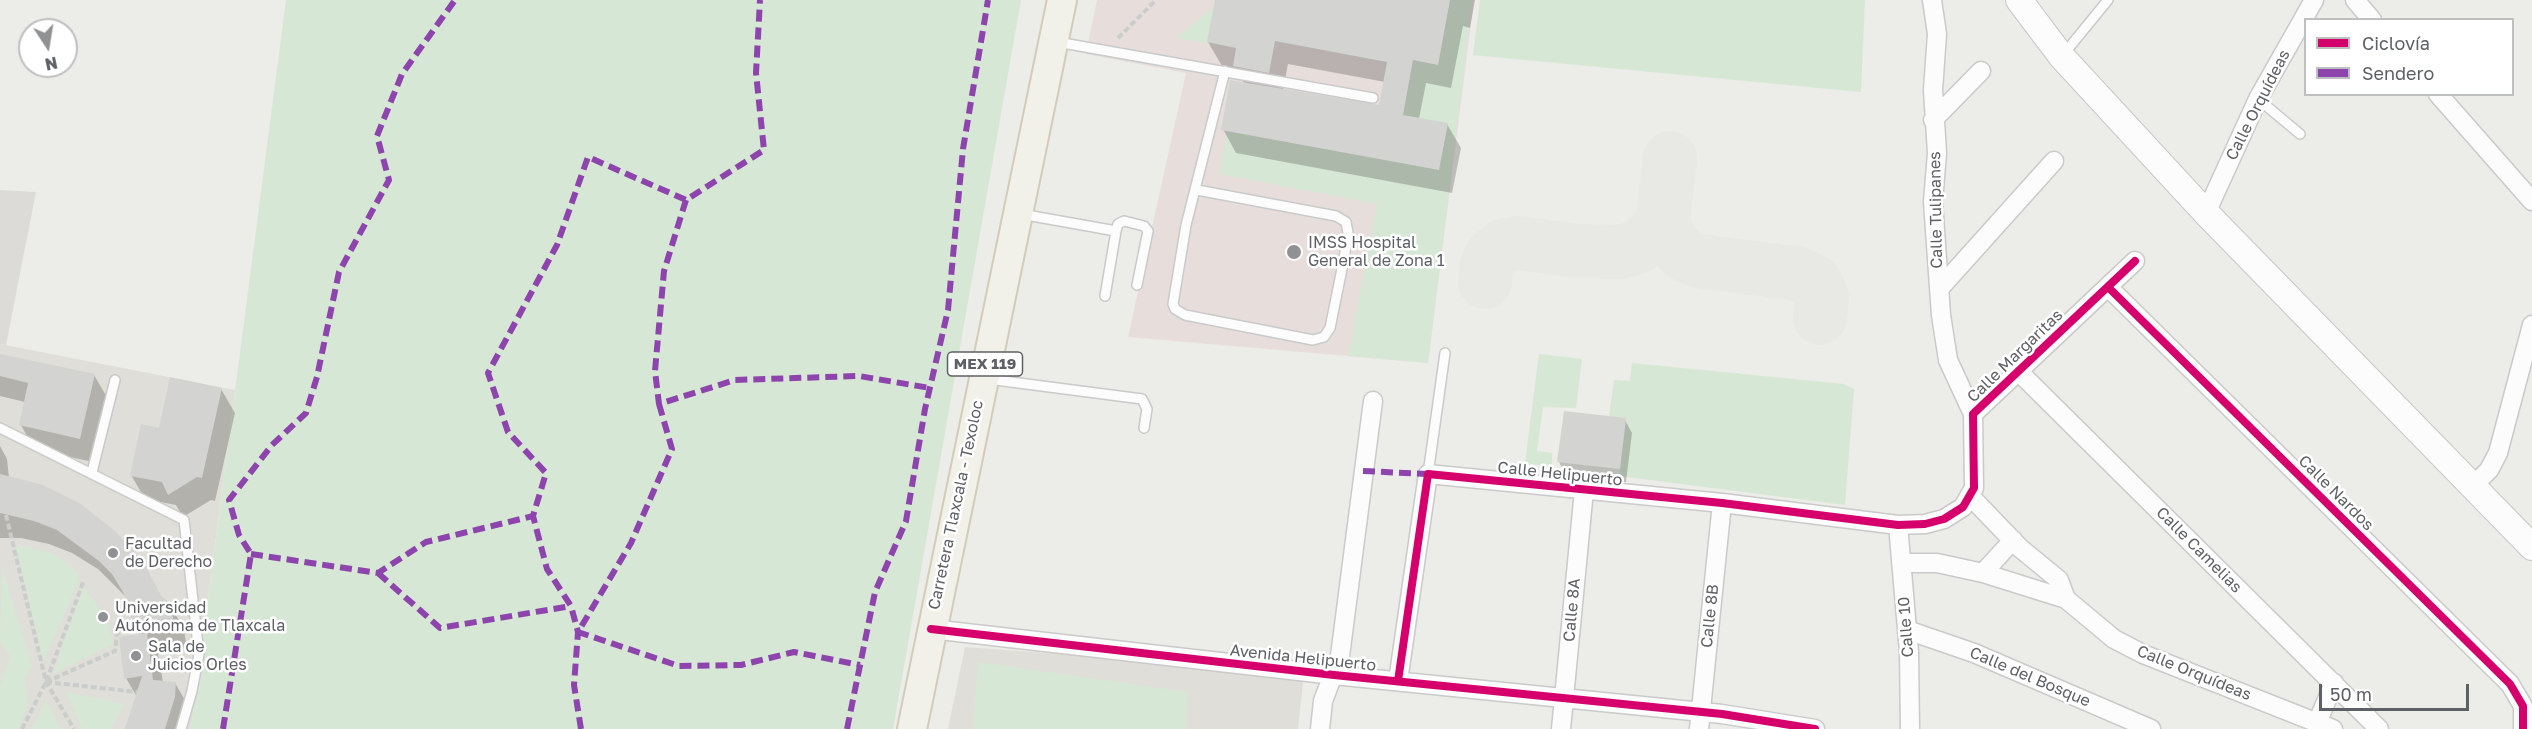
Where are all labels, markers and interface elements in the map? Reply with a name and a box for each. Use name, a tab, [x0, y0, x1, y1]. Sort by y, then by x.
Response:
north arrow	[18, 18, 78, 78]
legend	[2304, 18, 2514, 96]
text: Ciclovía	[2362, 32, 2430, 54]
street label: Calle Orquídeas	[2222, 46, 2294, 164]
text: N	[43, 53, 59, 75]
text: Sendero	[2362, 62, 2434, 84]
street label: Calle Tulipanes	[1925, 151, 1947, 269]
place label: IMSS Hospital General de Zona 1	[1308, 233, 1445, 271]
marker: IMSS Hospital General de Zona 1	[1285, 243, 1303, 261]
street label: Calle Margaritas	[1963, 306, 2067, 406]
road number: MEX 119	[948, 352, 1022, 376]
street label: Carretera Tlaxcala - Texoloc	[924, 398, 988, 612]
street label: Calle Nardos	[2294, 451, 2378, 535]
street label: Calle Helipuerto	[1497, 458, 1623, 490]
street label: Calle Camelias	[2152, 503, 2246, 597]
place label: Facultad de Derecho	[125, 534, 212, 572]
marker: Facultad de Derecho	[106, 546, 120, 560]
street label: Calle 8A	[1560, 577, 1584, 643]
street label: Calle 8B	[1697, 583, 1723, 649]
street label: Calle 10	[1894, 596, 1918, 658]
place label: Universidad Autónoma de Tlaxcala	[115, 598, 285, 636]
marker: Universidad Autónoma de Tlaxcala	[96, 610, 110, 624]
place label: Sala de Juicios Orles	[148, 637, 247, 675]
street label: Avenida Helipuerto	[1229, 641, 1377, 675]
street label: Calle Orquídeas	[2134, 641, 2254, 705]
street label: Calle del Bosque	[1967, 643, 2093, 711]
marker: Sala de Juicios Orles	[129, 649, 143, 663]
scale bar	[2322, 672, 2472, 710]
text: 50 m	[2330, 683, 2372, 705]

